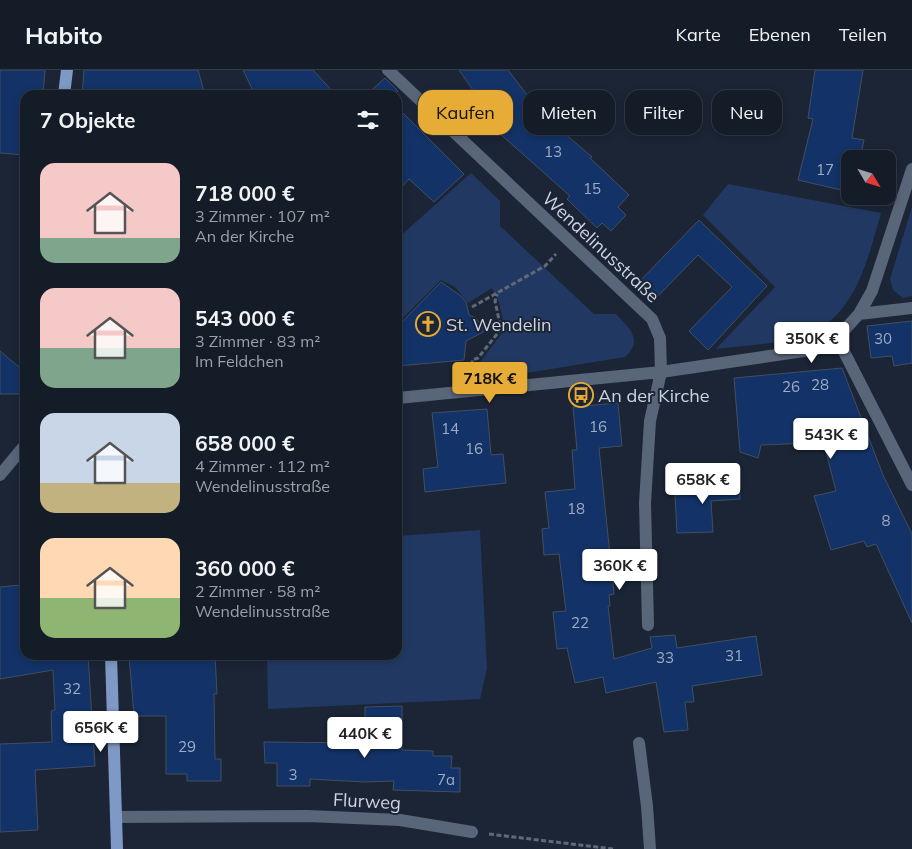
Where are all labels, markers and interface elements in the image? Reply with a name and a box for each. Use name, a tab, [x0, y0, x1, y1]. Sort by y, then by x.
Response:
text: Habito	[25, 20, 103, 50]
text: Karte	[675, 23, 721, 46]
text: Ebenen	[749, 23, 811, 46]
text: Teilen	[839, 23, 887, 46]
chip: Kaufen	[418, 90, 513, 135]
chip: Mieten	[523, 90, 615, 135]
chip: Filter	[625, 90, 702, 135]
chip: Neu	[712, 90, 782, 135]
icon: filters	[354, 106, 382, 134]
text: 7 Objekte	[40, 107, 136, 133]
house number: 13	[544, 142, 562, 161]
north arrow	[841, 150, 896, 205]
map controls	[841, 150, 896, 205]
house number: 17	[816, 160, 834, 179]
house number: 15	[583, 179, 601, 198]
text: 718 000 €	[195, 180, 295, 206]
icon: home	[80, 183, 140, 243]
street label: Wendelinusstraße	[538, 187, 664, 307]
text: 3 Zimmer · 107 m²	[195, 206, 330, 226]
text: An der Kirche	[195, 226, 294, 246]
text: 543 000 €	[195, 305, 295, 331]
icon: home	[80, 308, 140, 368]
church icon: St. Wendelin	[415, 311, 441, 337]
place label: St. Wendelin	[446, 313, 552, 336]
pin: 350K €	[771, 322, 853, 364]
text: 350K €	[785, 328, 839, 348]
house number: 30	[874, 329, 892, 348]
text: 3 Zimmer · 83 m²	[195, 331, 320, 351]
text: Im Feldchen	[195, 351, 284, 371]
pin: 718K €	[449, 362, 531, 404]
text: 718K €	[463, 368, 517, 388]
house number: 28	[811, 375, 829, 394]
house number: 26	[782, 377, 800, 396]
bus stop icon: An der Kirche	[568, 382, 594, 408]
place label: An der Kirche	[598, 384, 710, 407]
house number: 16	[589, 417, 607, 436]
pin: 543K €	[790, 418, 872, 460]
house number: 14	[441, 419, 459, 438]
text: 543K €	[804, 424, 858, 444]
text: 658 000 €	[195, 430, 295, 456]
icon: home	[80, 433, 140, 493]
house number: 16	[465, 439, 483, 458]
text: 4 Zimmer · 112 m²	[195, 456, 330, 476]
pin: 658K €	[662, 462, 744, 505]
text: 658K €	[676, 469, 730, 489]
text: Wendelinusstraße	[195, 476, 330, 496]
house number: 18	[567, 499, 585, 518]
house number: 8	[881, 511, 891, 530]
pin: 360K €	[579, 548, 661, 591]
text: 360 000 €	[195, 555, 295, 581]
text: 360K €	[593, 555, 647, 575]
icon: home	[80, 558, 140, 618]
text: 2 Zimmer · 58 m²	[195, 581, 320, 601]
text: Wendelinusstraße	[195, 601, 330, 621]
house number: 22	[571, 613, 589, 632]
house number: 31	[725, 646, 743, 665]
house number: 33	[656, 648, 674, 667]
house number: 32	[63, 679, 81, 698]
pin: 656K €	[60, 710, 142, 753]
pin: 440K €	[324, 716, 406, 759]
text: 656K €	[74, 717, 128, 737]
text: 440K €	[338, 723, 392, 743]
house number: 29	[178, 737, 196, 756]
house number: 3	[288, 765, 298, 784]
house number: 7a	[437, 770, 455, 789]
street label: Flurweg	[332, 788, 402, 814]

